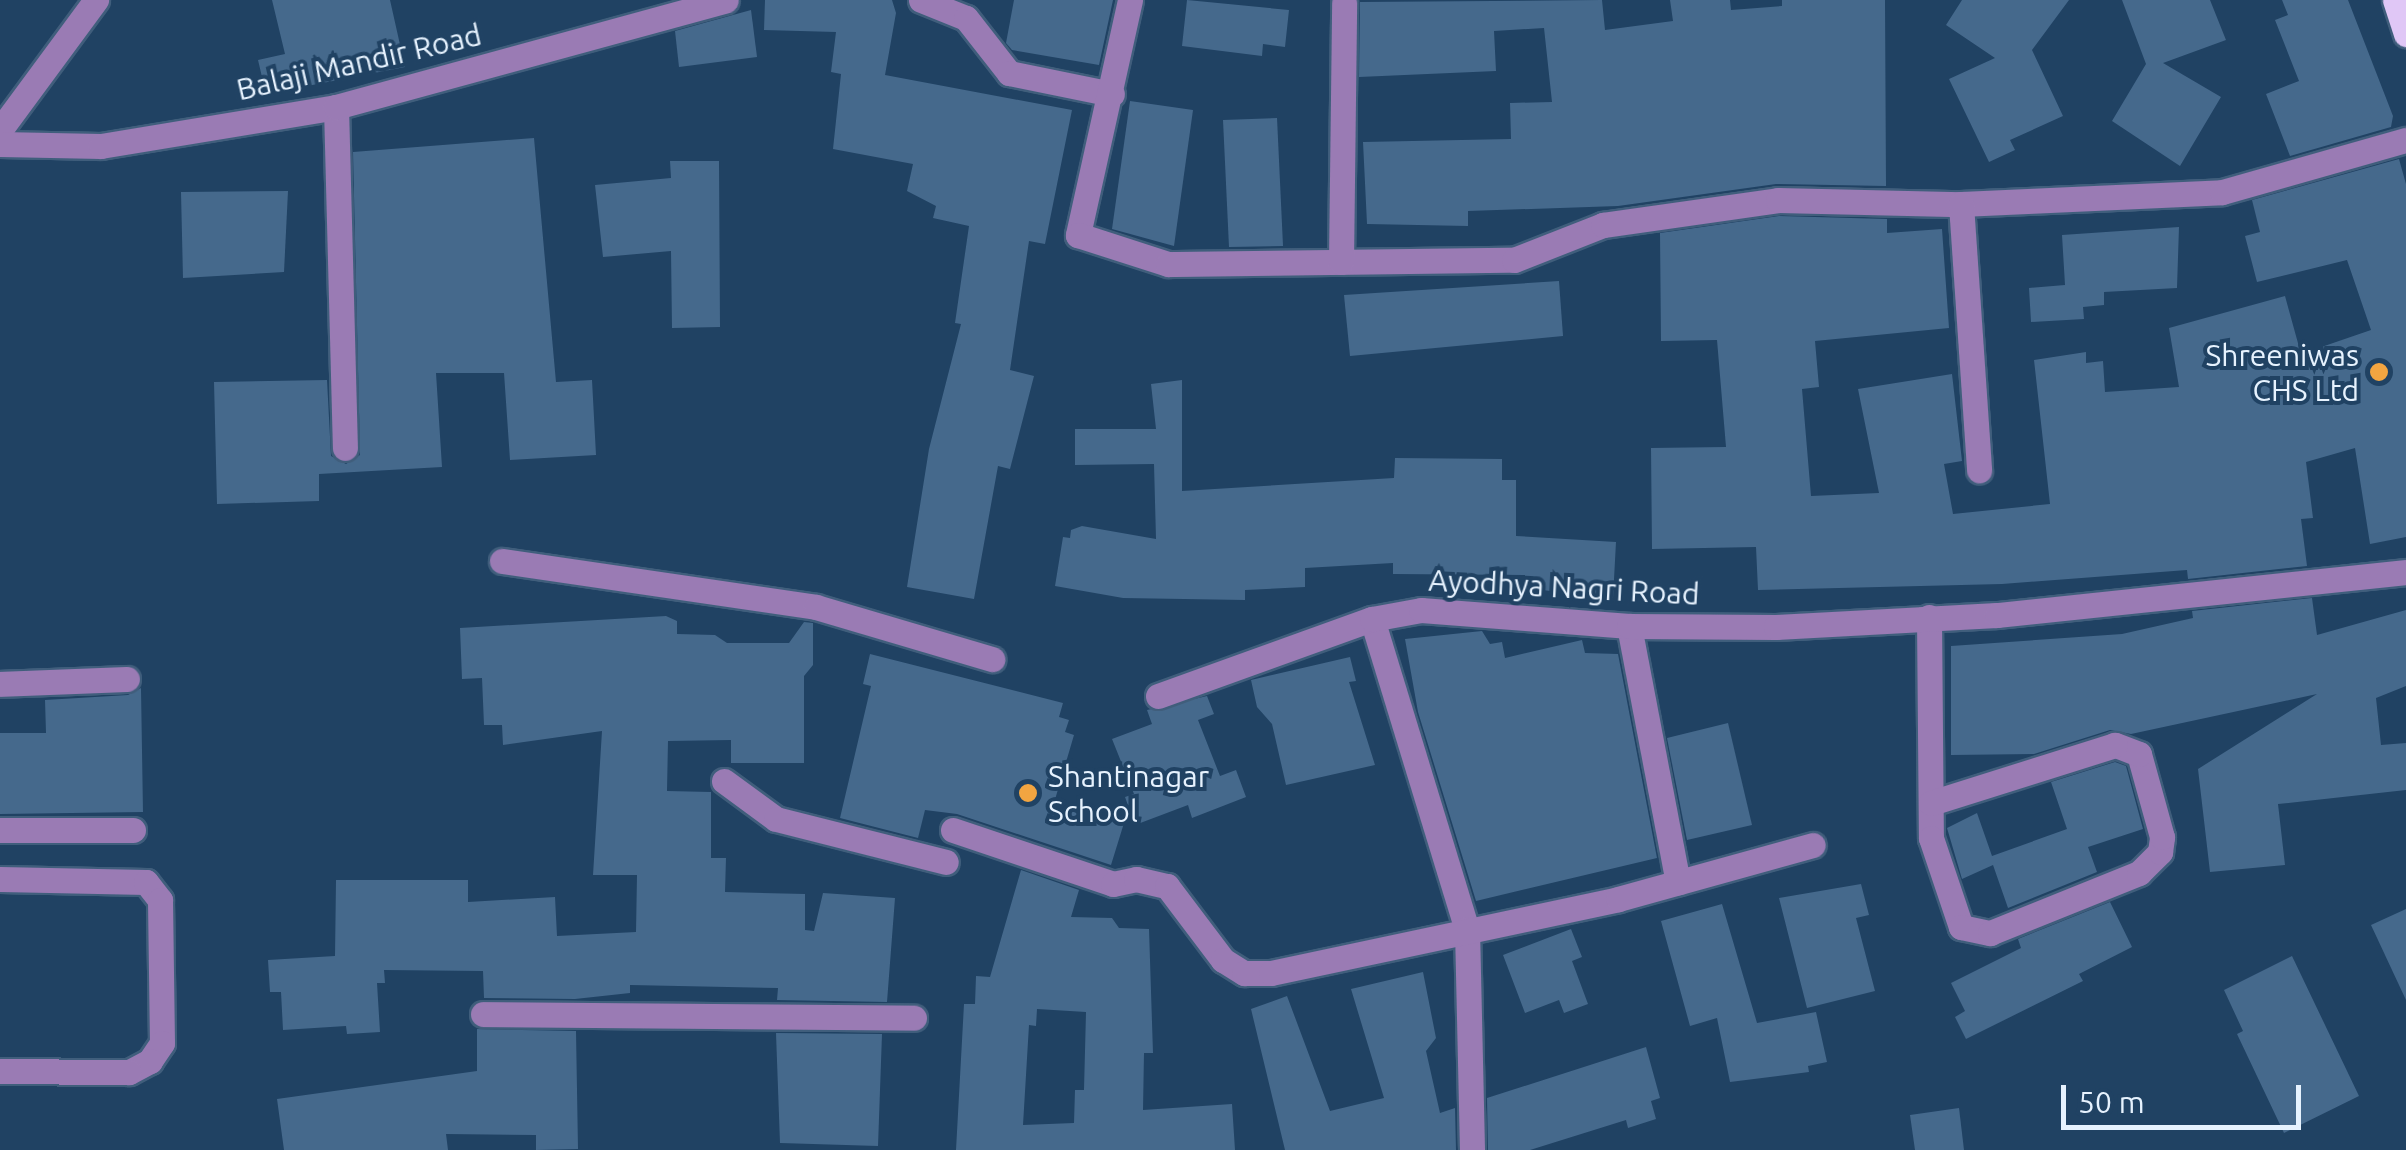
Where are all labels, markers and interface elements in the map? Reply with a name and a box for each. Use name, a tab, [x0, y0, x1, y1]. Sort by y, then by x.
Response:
street label: Balaji Mandir Road	[233, 16, 485, 108]
place label: Shreeniwas CHS Ltd	[2206, 337, 2359, 408]
marker: Shreeniwas CHS Ltd	[2368, 361, 2390, 383]
street label: Ayodhya Nagri Road	[1428, 562, 1700, 612]
place label: Shantinagar School	[1048, 758, 1209, 828]
marker: Shantinagar School	[1017, 782, 1039, 804]
scale bar	[2066, 1065, 2306, 1127]
text: 50 m	[2078, 1085, 2145, 1119]

